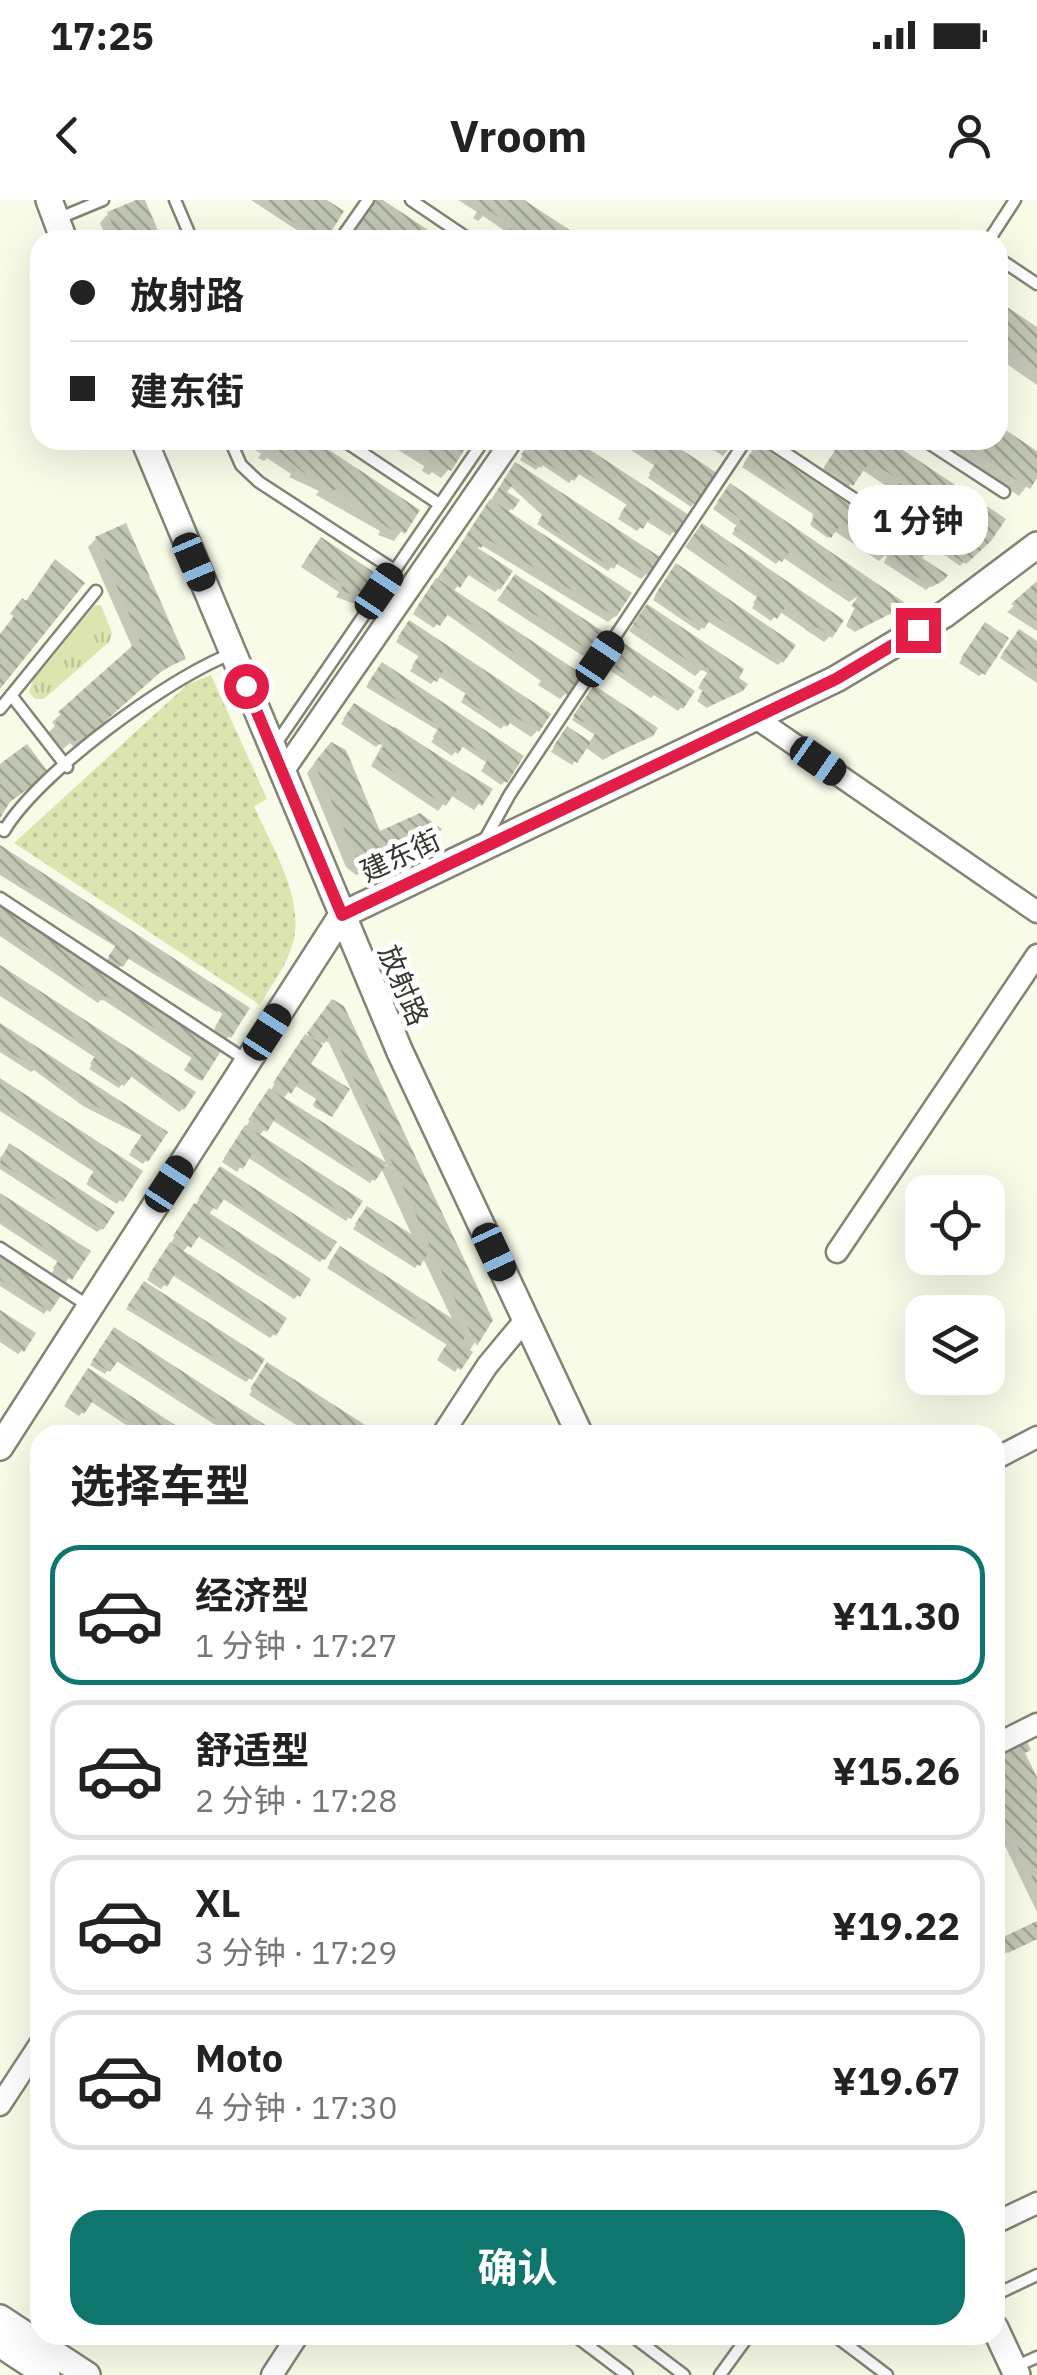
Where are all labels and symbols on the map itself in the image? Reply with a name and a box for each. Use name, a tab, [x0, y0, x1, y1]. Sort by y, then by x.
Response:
callout: 1 分钟	[848, 485, 988, 555]
car	[168, 529, 220, 595]
car	[350, 558, 408, 624]
route end	[896, 608, 941, 653]
car	[571, 626, 629, 692]
route start	[224, 664, 269, 709]
car	[785, 732, 851, 790]
street label: 建东街	[354, 820, 446, 890]
street label: 放射路	[371, 939, 437, 1031]
car	[238, 999, 296, 1065]
car	[140, 1151, 198, 1217]
car	[468, 1218, 520, 1286]

